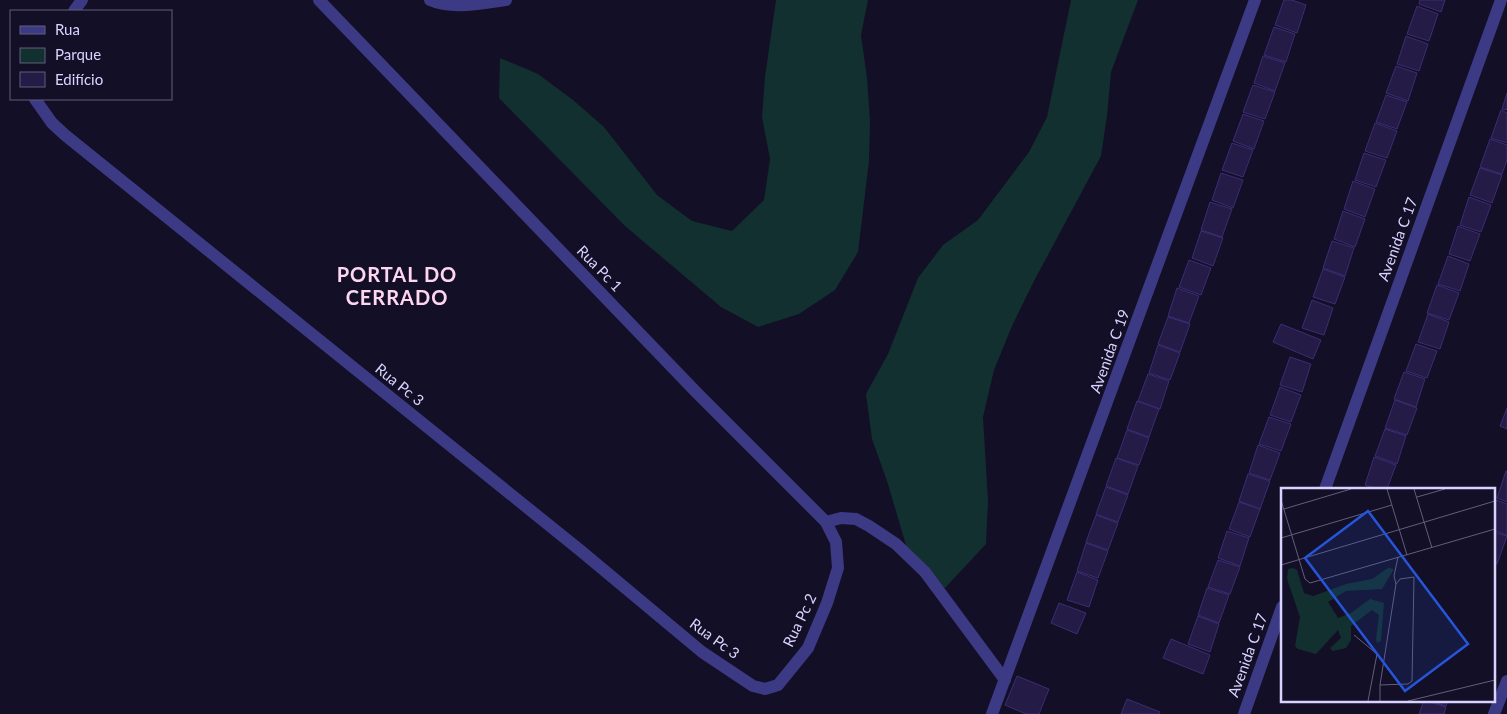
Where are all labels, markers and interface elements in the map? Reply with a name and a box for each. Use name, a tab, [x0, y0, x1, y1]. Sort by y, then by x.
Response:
legend	[10, 10, 172, 100]
text: Rua	[55, 20, 80, 38]
text: Parque	[55, 45, 101, 63]
text: Edifício	[55, 70, 103, 88]
street label: Avenida C 17	[1374, 194, 1421, 283]
street label: Rua Pc 1	[574, 241, 626, 295]
district label: PORTAL DO CERRADO	[337, 262, 457, 309]
street label: Avenida C 19	[1086, 307, 1132, 395]
street label: Rua Pc 3	[372, 359, 428, 409]
inset map	[1281, 488, 1494, 702]
street label: Rua Pc 2	[778, 590, 820, 650]
street label: Avenida C 17	[1224, 610, 1271, 699]
street label: Rua Pc 3	[687, 614, 743, 662]

